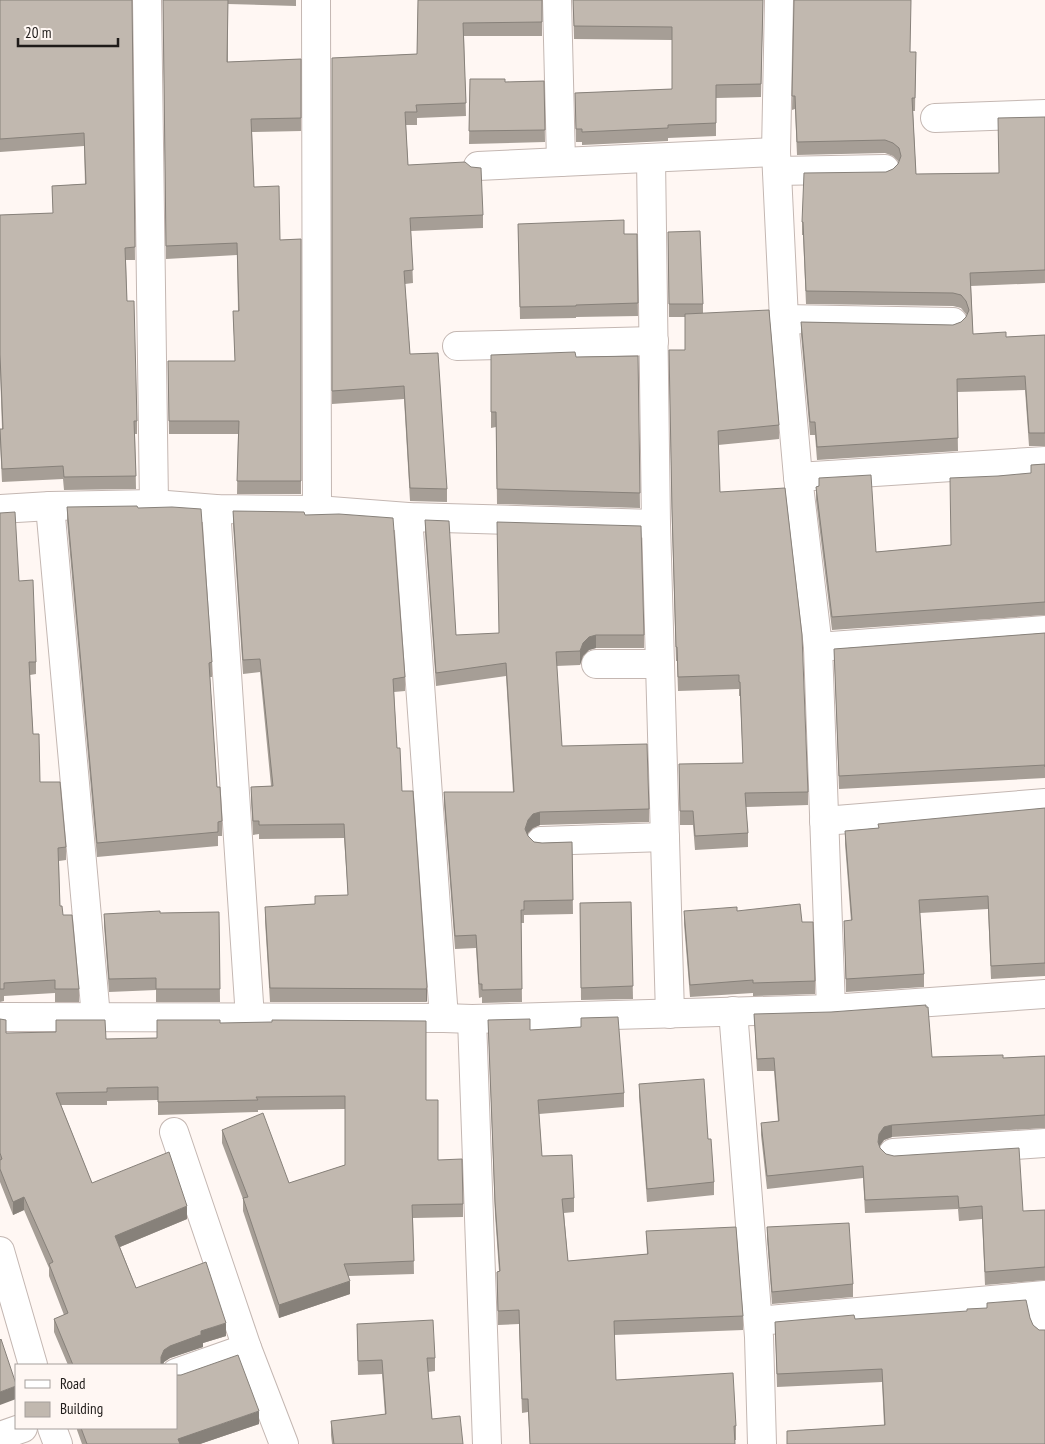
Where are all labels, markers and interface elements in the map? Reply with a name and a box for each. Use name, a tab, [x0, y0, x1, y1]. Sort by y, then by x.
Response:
scale bar	[18, 15, 118, 47]
text: 20 m	[25, 23, 51, 42]
legend	[15, 1364, 178, 1429]
text: Road	[60, 1374, 86, 1393]
text: Building	[60, 1399, 103, 1418]

